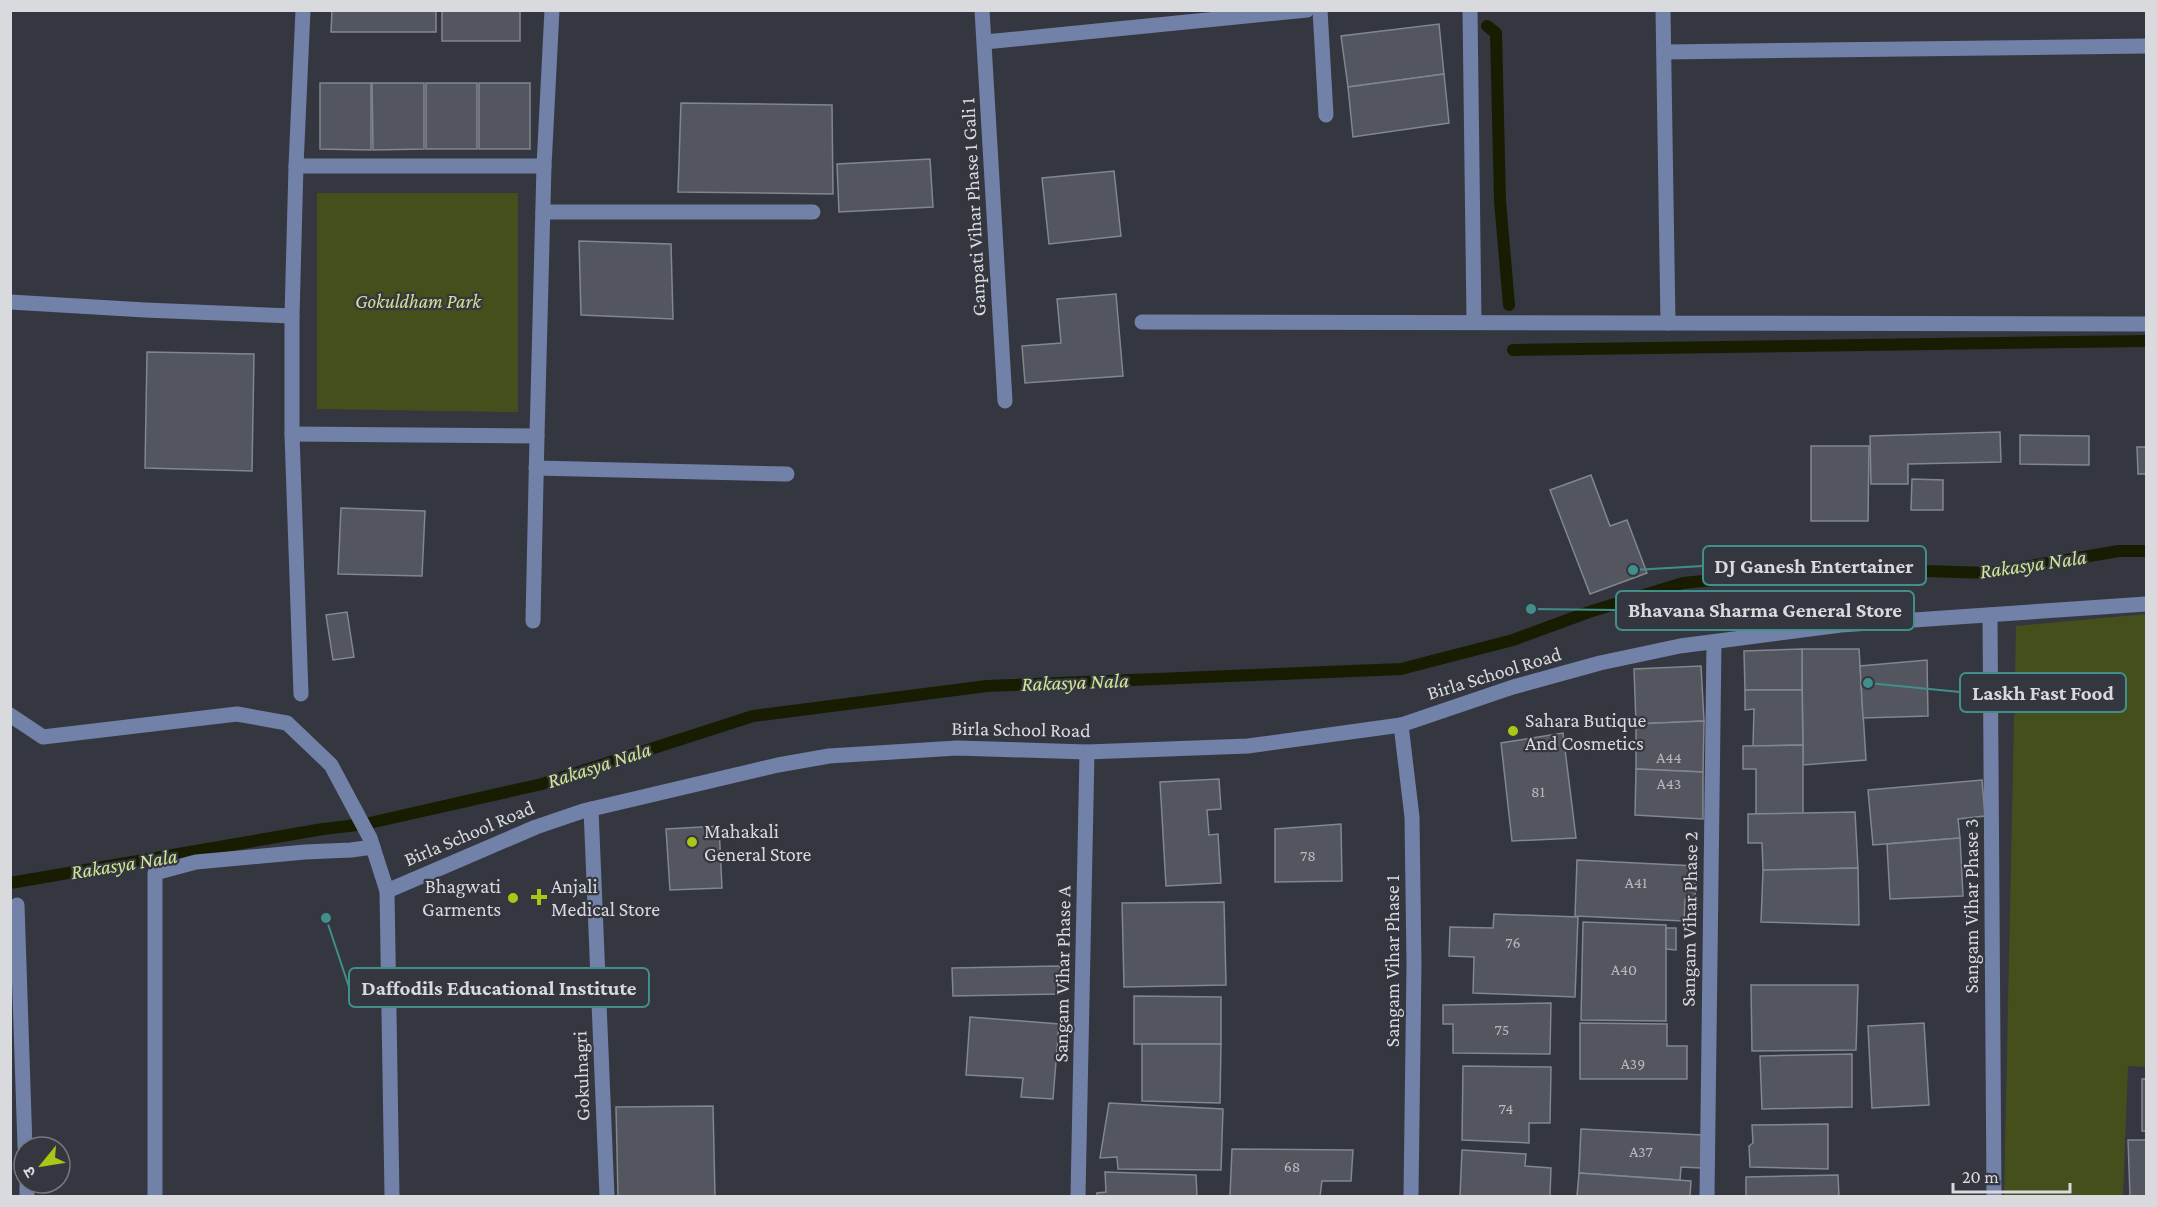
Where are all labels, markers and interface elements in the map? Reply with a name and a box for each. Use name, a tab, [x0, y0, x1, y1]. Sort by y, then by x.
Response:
street label: Ganpati Vihar Phase 1 Gali 1	[956, 97, 991, 317]
park label: Gokuldham Park	[355, 290, 482, 312]
water label: Rakasya Nala	[1978, 545, 2088, 583]
callout: DJ Ganesh Entertainer	[1703, 546, 1926, 585]
text: DJ Ganesh Entertainer	[1714, 554, 1914, 578]
callout: Bhavana Sharma General Store	[1616, 591, 1914, 630]
text: Bhavana Sharma General Store	[1628, 598, 1902, 622]
street label: Birla School Road	[1424, 642, 1564, 704]
water label: Rakasya Nala	[1021, 668, 1129, 696]
callout: Laskh Fast Food	[1960, 673, 2126, 712]
text: Laskh Fast Food	[1972, 681, 2115, 705]
place label: Sahara Butique And Cosmetics	[1525, 709, 1647, 754]
street label: Birla School Road	[951, 717, 1091, 741]
marker: Sahara Butique And Cosmetics	[1506, 724, 1520, 738]
water label: Rakasya Nala	[544, 737, 654, 793]
house number: A44	[1656, 749, 1682, 766]
house number: A43	[1657, 775, 1681, 792]
house number: 81	[1531, 783, 1545, 800]
street label: Birla School Road	[401, 796, 538, 870]
street label: Sangam Vihar Phase 3	[1960, 818, 1983, 994]
place label: Mahakali General Store	[704, 820, 811, 865]
street label: Sangam Vihar Phase 2	[1676, 831, 1703, 1007]
marker: Mahakali General Store	[685, 835, 699, 849]
water label: Rakasya Nala	[69, 844, 179, 884]
house number: 78	[1300, 847, 1316, 864]
house number: A41	[1625, 874, 1647, 891]
place label: Bhagwati Garments	[422, 875, 501, 920]
place label: Anjali Medical Store	[551, 875, 660, 920]
street label: Sangam Vihar Phase 1	[1381, 875, 1404, 1047]
street label: Sangam Vihar Phase A	[1049, 885, 1076, 1063]
marker: Anjali Medical Store	[532, 890, 546, 904]
marker: Bhagwati Garments	[506, 891, 520, 905]
house number: 76	[1505, 934, 1521, 951]
house number: A40	[1611, 961, 1637, 978]
callout: Daffodils Educational Institute	[349, 968, 649, 1007]
text: Daffodils Educational Institute	[361, 976, 637, 1000]
house number: 75	[1495, 1021, 1509, 1038]
street label: Gokulnagri	[568, 1031, 595, 1121]
house number: A39	[1621, 1055, 1645, 1072]
house number: 74	[1498, 1100, 1514, 1117]
north arrow	[12, 1135, 72, 1195]
house number: A37	[1629, 1143, 1653, 1160]
scale bar	[1953, 1156, 2070, 1194]
house number: 68	[1284, 1158, 1300, 1175]
text: उ	[19, 1163, 39, 1181]
text: 20 m	[1962, 1167, 1999, 1187]

